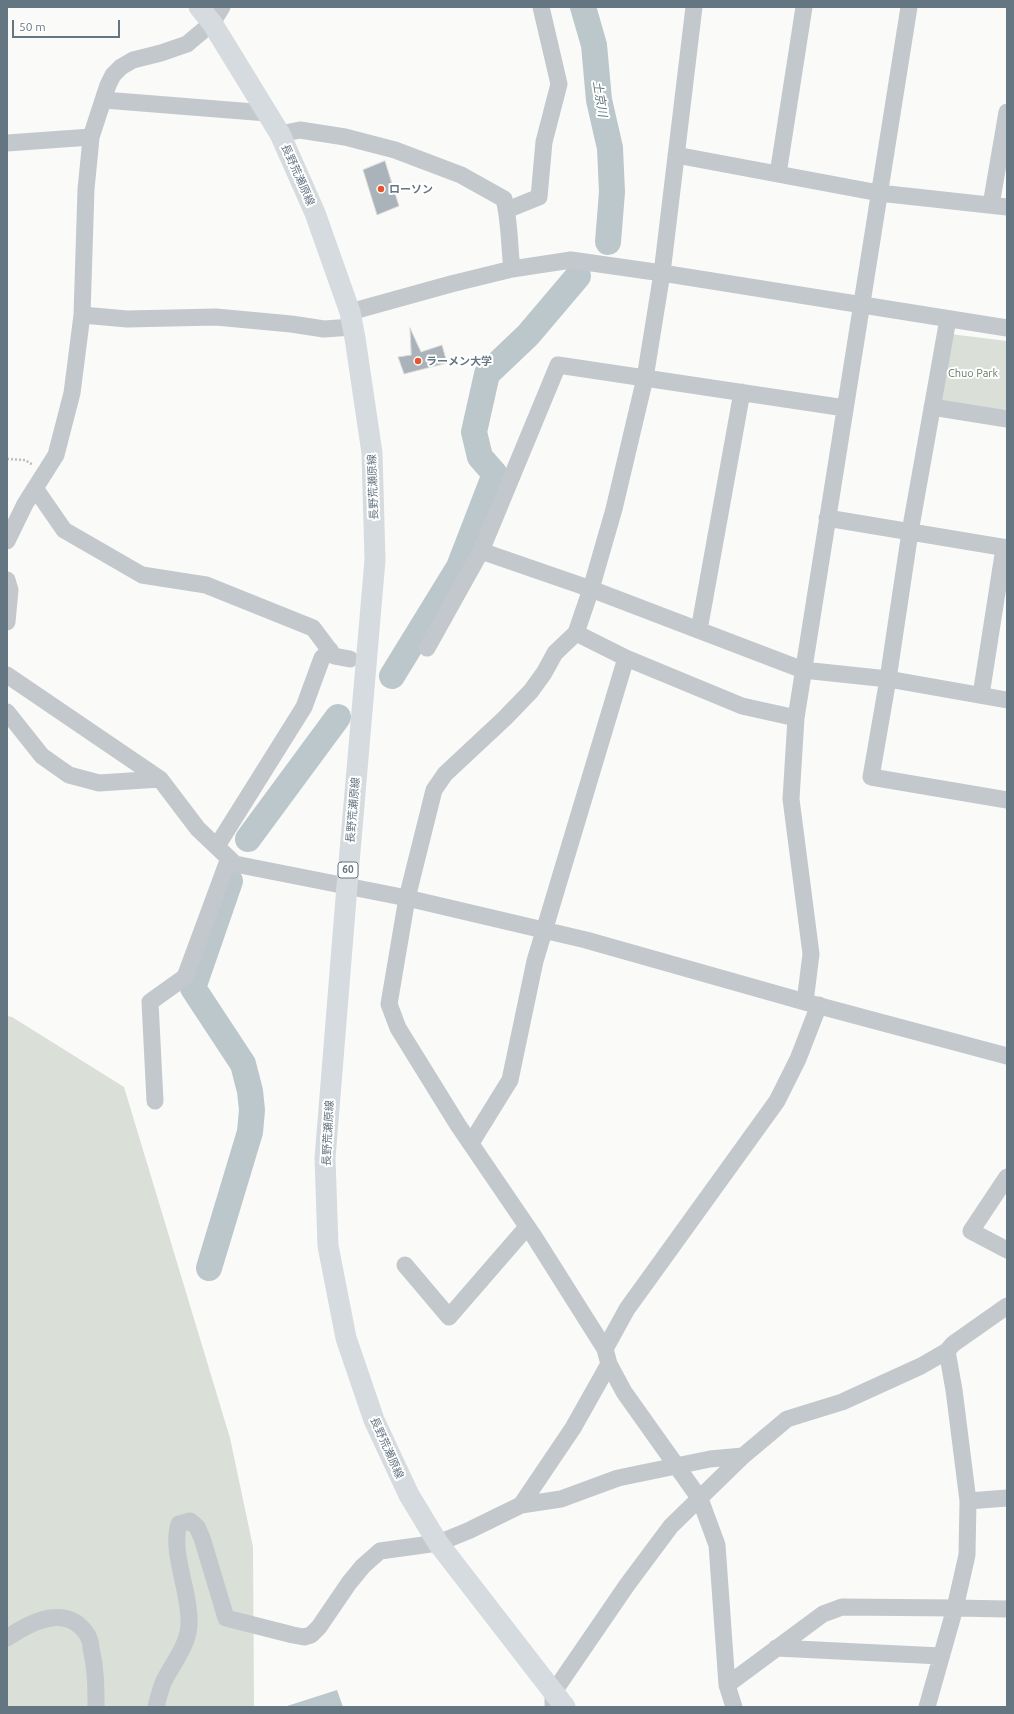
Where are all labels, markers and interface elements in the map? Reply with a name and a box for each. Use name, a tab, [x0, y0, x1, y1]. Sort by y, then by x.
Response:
scale bar	[14, 12, 122, 38]
text: 50 m	[19, 20, 46, 33]
water label: 土京川	[590, 80, 610, 118]
street label: 長野荒瀬原線	[279, 142, 317, 208]
place label: ローソン	[389, 182, 433, 196]
marker: ローソン	[376, 184, 386, 194]
place label: ラーメン大学	[426, 354, 492, 368]
marker: ラーメン大学	[413, 356, 423, 366]
park label: Chuo Park	[948, 366, 998, 380]
street label: 長野荒瀬原線	[365, 454, 381, 520]
street label: 長野荒瀬原線	[344, 777, 362, 843]
road number: 60	[338, 862, 358, 878]
street label: 長野荒瀬原線	[320, 1100, 336, 1166]
street label: 長野荒瀬原線	[368, 1415, 406, 1481]

